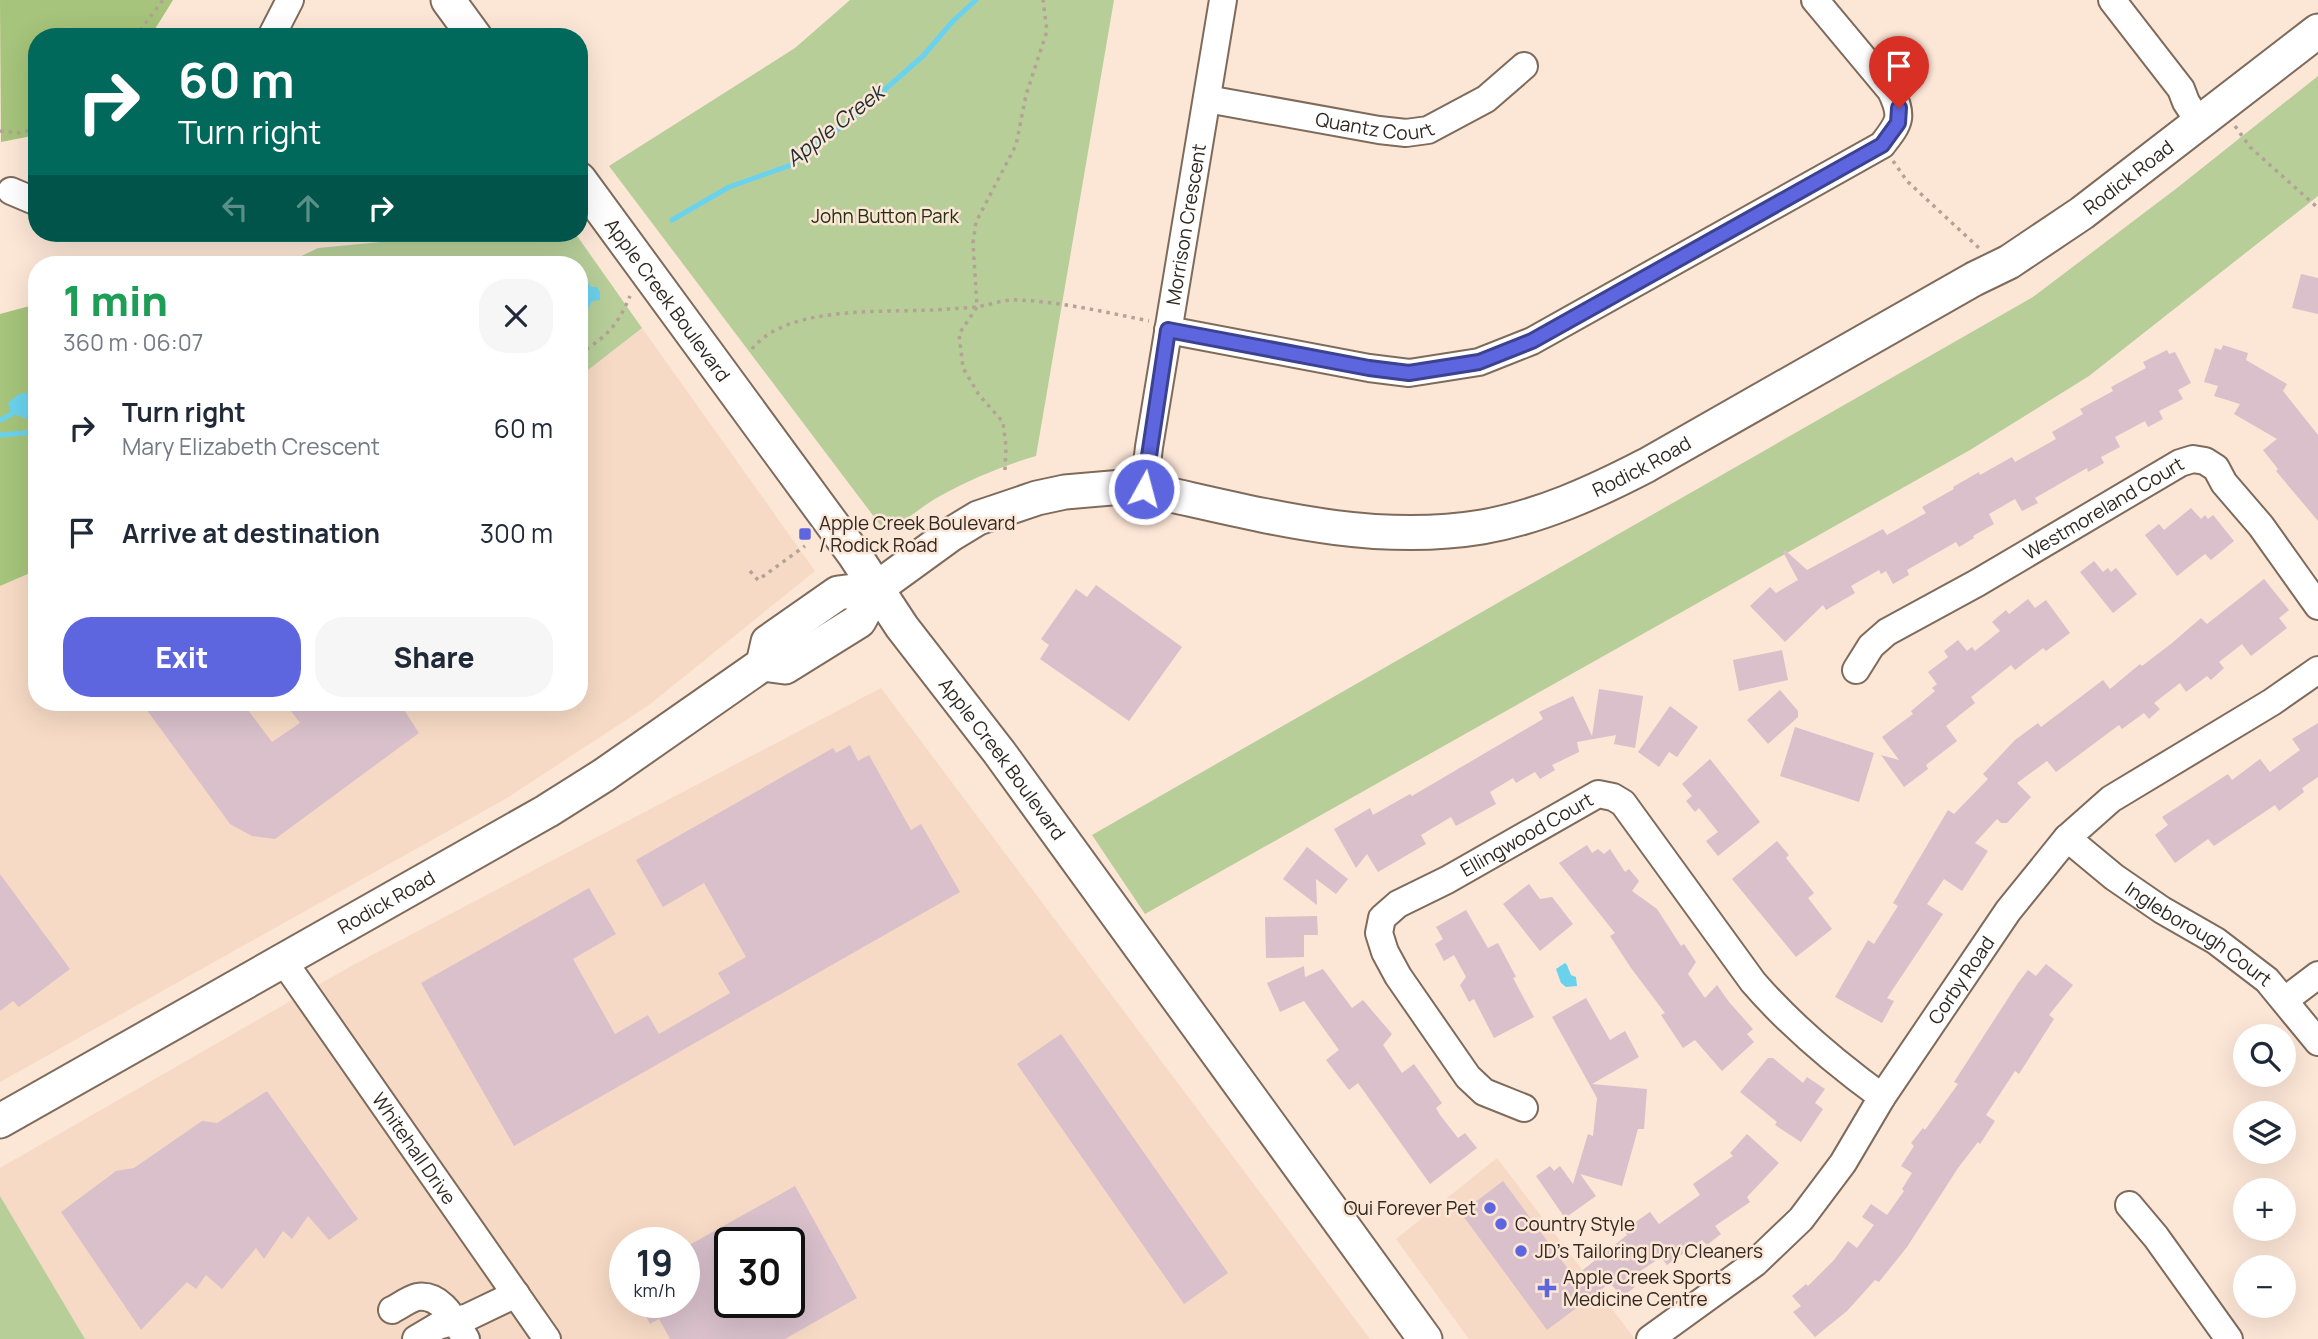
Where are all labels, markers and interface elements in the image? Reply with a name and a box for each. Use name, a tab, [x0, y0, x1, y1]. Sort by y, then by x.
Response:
pin	[1869, 36, 1929, 108]
text: 60 m	[178, 46, 295, 113]
icon: arrive	[1880, 47, 1918, 85]
icon: right	[63, 56, 154, 147]
water label: Apple Creek	[780, 77, 891, 172]
street label: Quantz Court	[1313, 106, 1439, 146]
text: Turn right	[178, 110, 321, 154]
street label: Rodick Road	[2078, 134, 2179, 221]
street label: Morrison Crescent	[1160, 142, 1212, 307]
icon: left	[216, 189, 254, 227]
icon: ahead	[289, 189, 327, 227]
icon: right	[362, 189, 400, 227]
park label: John Button Park	[811, 203, 959, 229]
street label: Apple Creek Boulevard	[599, 213, 736, 387]
text: 1 min	[63, 271, 168, 329]
button: close	[479, 279, 553, 353]
text: 360 m · 06:07	[63, 326, 203, 358]
text: Turn right	[122, 394, 246, 430]
icon: right	[63, 409, 101, 447]
text: 60 m	[494, 410, 553, 446]
text: Mary Elizabeth Crescent	[122, 430, 380, 462]
street label: Rodick Road	[1588, 430, 1695, 503]
street label: Westmoreland Court	[2018, 451, 2189, 566]
position arrow	[1107, 452, 1181, 526]
place label: Apple Creek Boulevard / Rodick Road	[819, 510, 1015, 558]
icon: arrive	[63, 514, 101, 552]
text: Arrive at destination	[122, 515, 380, 551]
text: 300 m	[480, 515, 553, 551]
marker: Apple Creek Boulevard / Rodick Road	[797, 526, 813, 542]
button: Exit	[63, 617, 301, 697]
button: Share	[315, 617, 553, 697]
street label: Apple Creek Boulevard	[933, 672, 1072, 845]
street label: Ellingwood Court	[1456, 786, 1598, 883]
street label: Rodick Road	[333, 864, 440, 940]
street label: Ingleborough Court	[2120, 876, 2277, 992]
street label: Corby Road	[1922, 931, 2000, 1029]
map controls	[2233, 1024, 2296, 1318]
button: search	[2233, 1024, 2296, 1087]
street label: Whitehall Drive	[366, 1087, 462, 1210]
button: layers	[2233, 1101, 2296, 1164]
button: +	[2233, 1178, 2296, 1241]
place label: Oui Forever Pet	[1344, 1195, 1476, 1221]
marker: Oui Forever Pet	[1482, 1200, 1498, 1216]
place label: Country Style	[1515, 1211, 1635, 1237]
marker: Country Style	[1493, 1216, 1509, 1232]
speed limit sign: 30	[714, 1227, 805, 1318]
place label: JD's Tailoring Dry Cleaners	[1535, 1238, 1763, 1264]
text: 19	[636, 1239, 673, 1287]
marker: JD's Tailoring Dry Cleaners	[1513, 1243, 1529, 1259]
button: −	[2233, 1255, 2296, 1318]
place label: Apple Creek Sports Medicine Centre	[1563, 1264, 1731, 1312]
text: km/h	[634, 1278, 675, 1302]
marker: Apple Creek Sports Medicine Centre	[1537, 1278, 1557, 1298]

